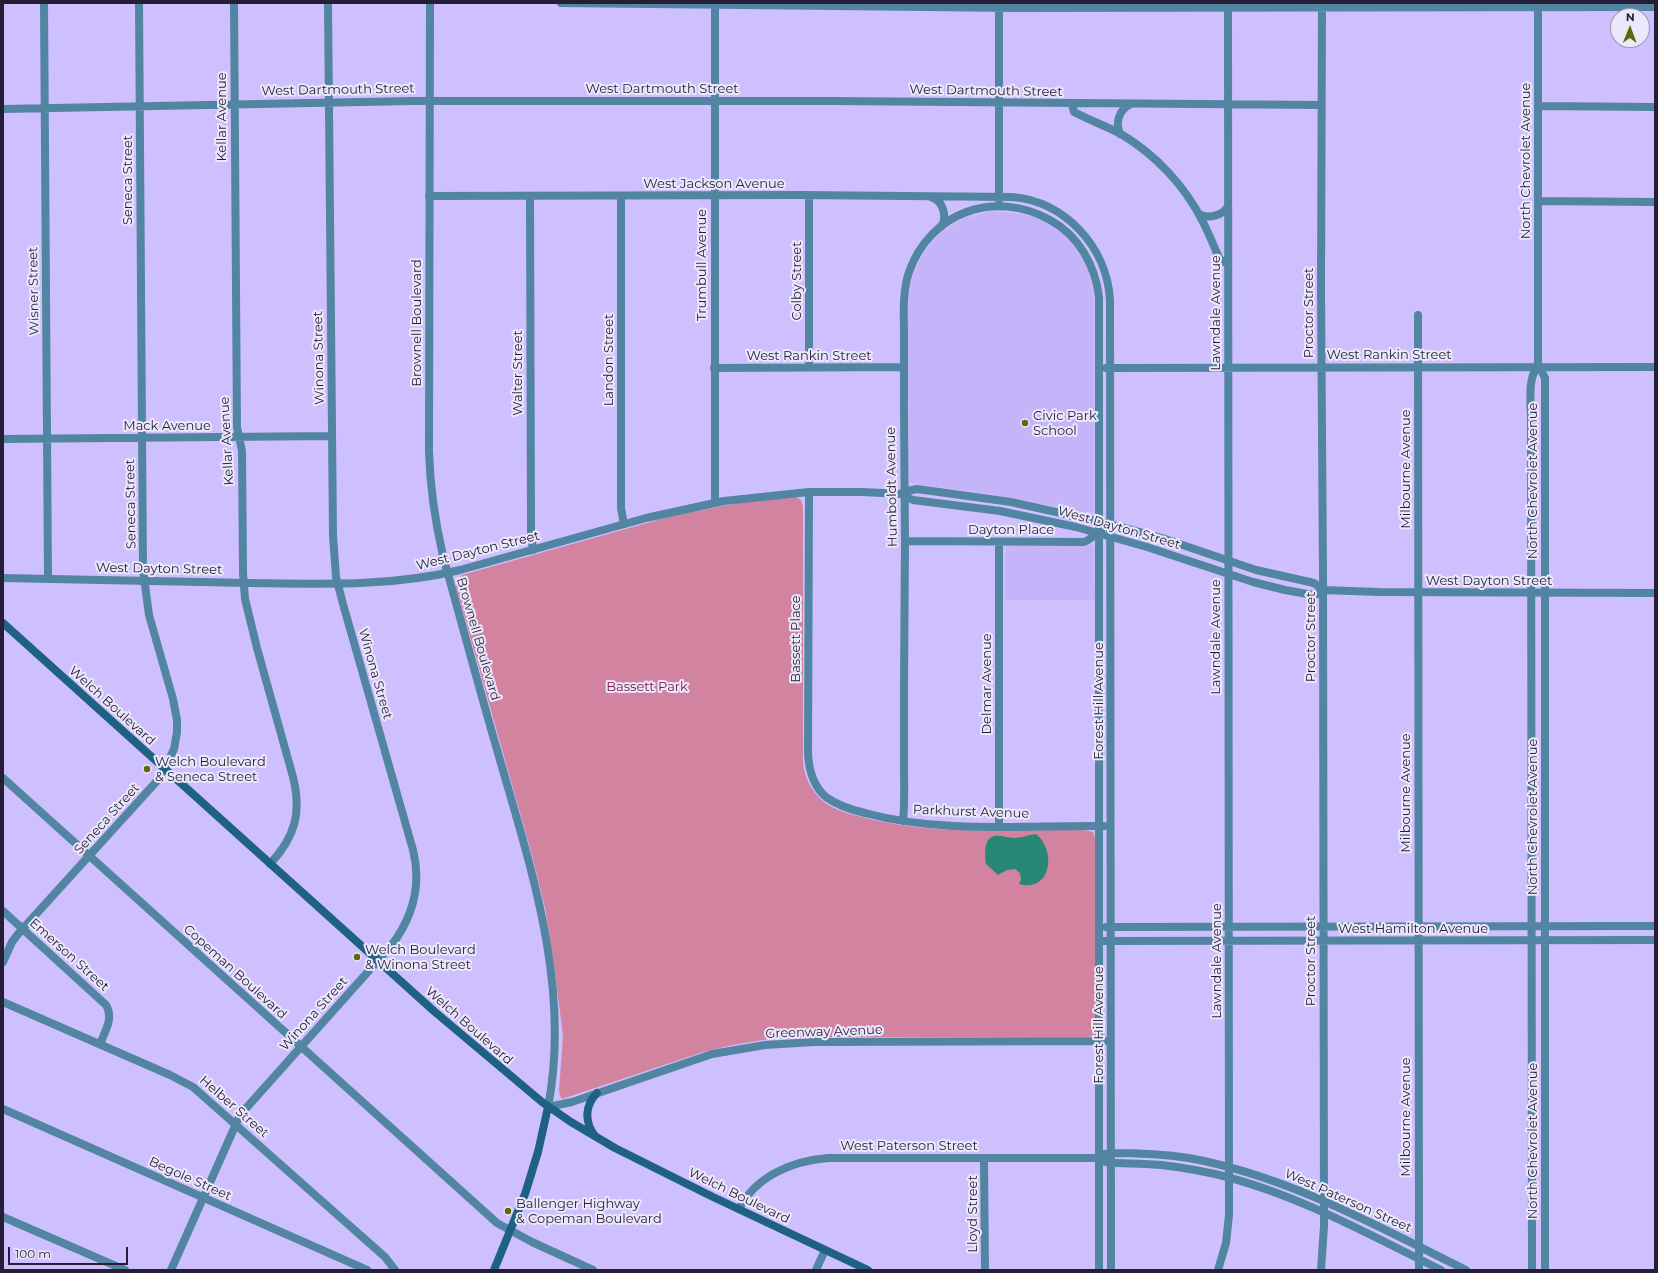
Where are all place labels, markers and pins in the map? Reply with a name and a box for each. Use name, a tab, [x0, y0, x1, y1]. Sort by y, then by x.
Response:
place label: Civic Park School	[1033, 408, 1097, 439]
marker: Civic Park School	[1020, 418, 1030, 428]
place label: Welch Boulevard & Seneca Street	[155, 754, 266, 785]
marker: Welch Boulevard & Seneca Street	[142, 764, 152, 774]
place label: Welch Boulevard & Winona Street	[365, 942, 476, 973]
marker: Welch Boulevard & Winona Street	[352, 952, 362, 962]
place label: Ballenger Highway & Copeman Boulevard	[516, 1196, 662, 1227]
marker: Ballenger Highway & Copeman Boulevard	[503, 1206, 513, 1216]

